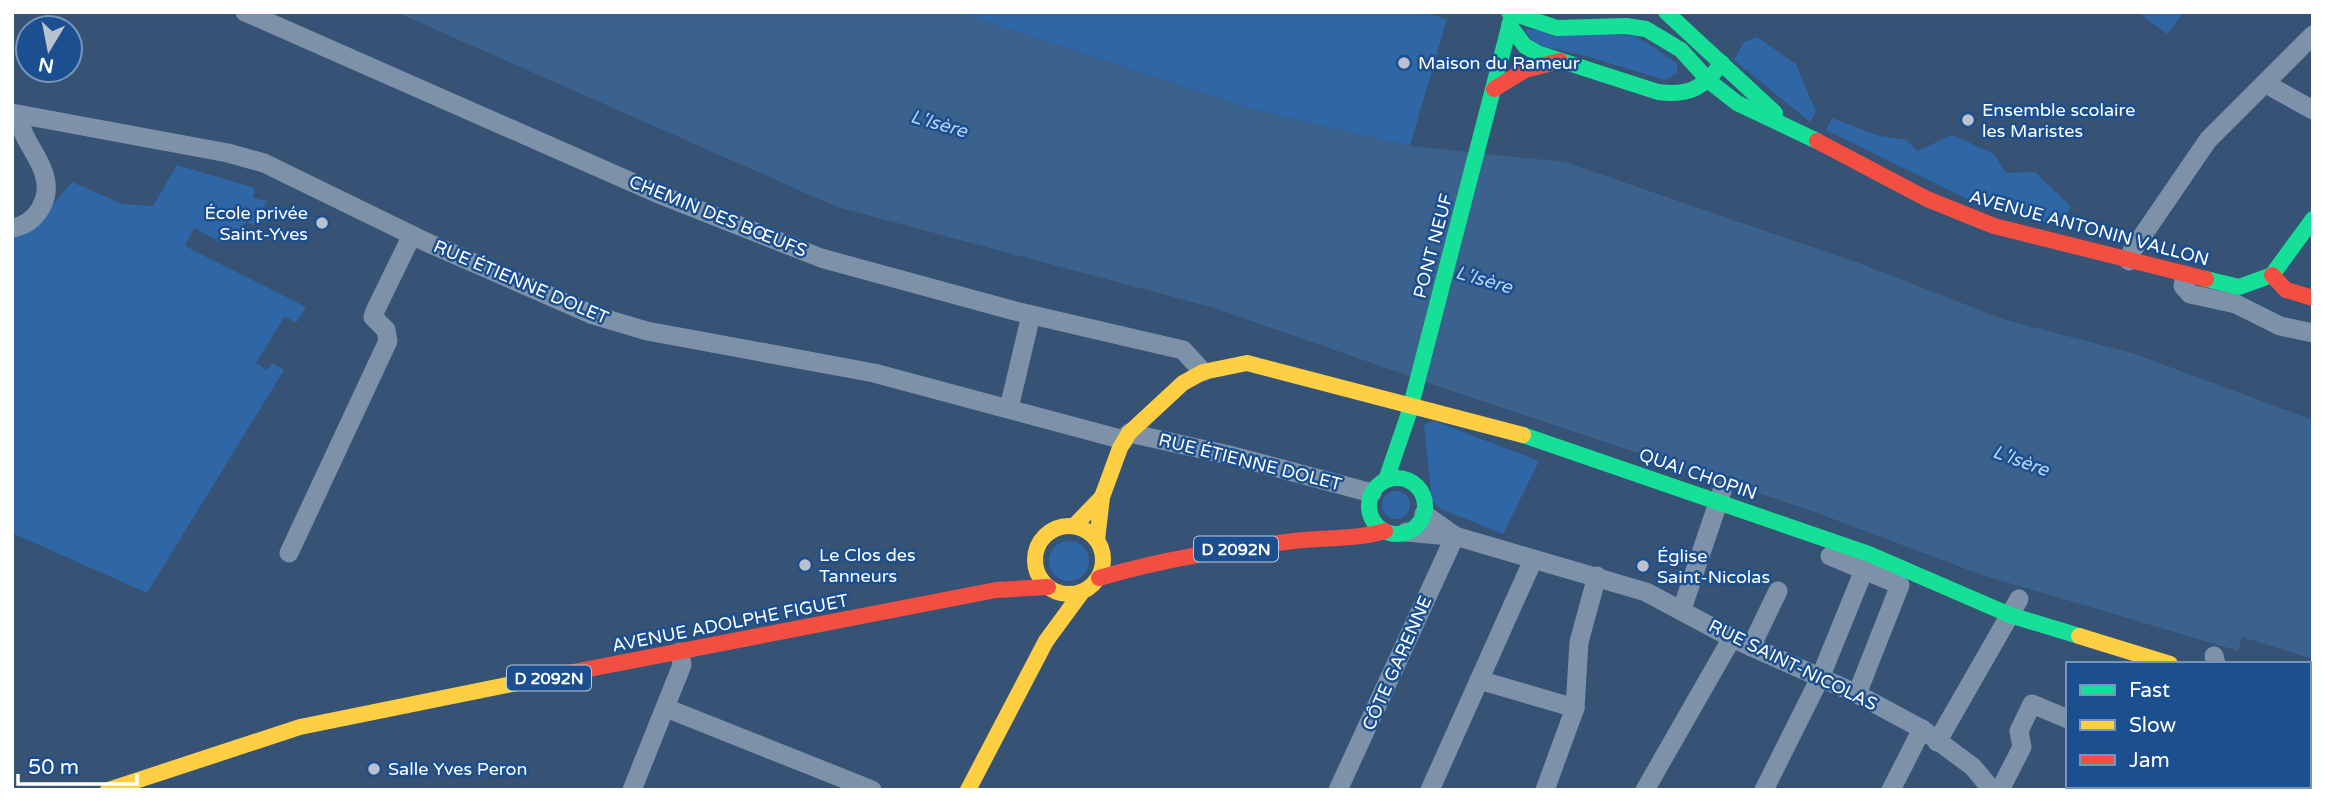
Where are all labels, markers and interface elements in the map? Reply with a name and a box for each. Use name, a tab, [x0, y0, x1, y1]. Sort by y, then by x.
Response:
north arrow	[14, 14, 84, 84]
place label: Maison du Rameur	[1418, 52, 1580, 74]
text: N	[37, 53, 56, 77]
marker: Maison du Rameur	[1396, 55, 1412, 71]
place label: Ensemble scolaire les Maristes	[1982, 99, 2135, 142]
water label: L'Isère	[908, 105, 971, 143]
marker: Ensemble scolaire les Maristes	[1960, 112, 1976, 128]
street label: CHEMIN DES BŒUFS	[626, 170, 810, 262]
street label: AVENUE ANTONIN VALLON	[1967, 185, 2211, 271]
street label: PONT NEUF	[1408, 191, 1458, 301]
place label: École privée Saint-Yves	[204, 202, 308, 245]
marker: École privée Saint-Yves	[314, 215, 330, 231]
street label: RUE ÉTIENNE DOLET	[430, 235, 612, 329]
water label: L'Isère	[1453, 261, 1516, 299]
street label: RUE ÉTIENNE DOLET	[1156, 429, 1344, 495]
water label: L'Isère	[1990, 441, 2053, 482]
street label: QUAI CHOPIN	[1636, 443, 1760, 505]
road number: D 2092N	[1194, 536, 1278, 562]
place label: Le Clos des Tanneurs	[819, 544, 916, 587]
place label: Église Saint-Nicolas	[1657, 545, 1770, 588]
marker: Le Clos des Tanneurs	[797, 557, 813, 573]
marker: Église Saint-Nicolas	[1635, 558, 1651, 574]
street label: AVENUE ADOLPHE FIGUET	[610, 589, 850, 657]
street label: CÔTE GARENNE	[1357, 592, 1437, 734]
street label: RUE SAINT-NICOLAS	[1705, 615, 1881, 715]
legend	[2066, 662, 2311, 788]
road number: D 2092N	[507, 666, 591, 691]
text: Fast	[2129, 678, 2170, 703]
text: Slow	[2129, 713, 2177, 738]
scale bar	[18, 742, 136, 786]
text: Jam	[2129, 748, 2170, 773]
text: 50 m	[28, 755, 79, 780]
place label: Salle Yves Peron	[388, 758, 527, 780]
marker: Salle Yves Peron	[366, 761, 382, 777]

